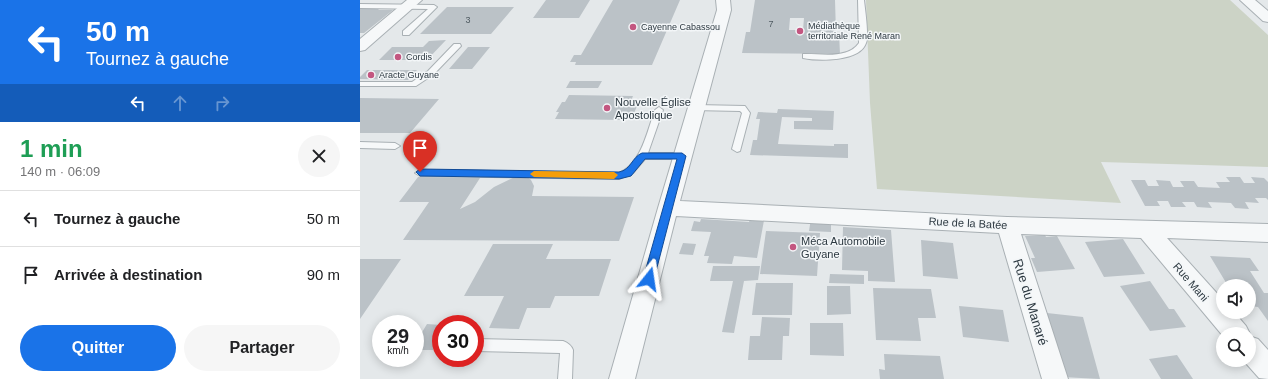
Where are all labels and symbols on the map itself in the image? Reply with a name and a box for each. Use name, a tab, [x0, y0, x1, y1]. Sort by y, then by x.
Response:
house number: 3	[465, 15, 471, 25]
house number: 7	[768, 19, 774, 29]
place label: Médiathèque territoriale René Maran	[808, 21, 900, 41]
marker: Cayenne Cabassou	[628, 22, 638, 32]
place label: Cayenne Cabassou	[641, 22, 720, 32]
marker: Médiathèque territoriale René Maran	[795, 26, 805, 36]
marker: Cordis	[393, 52, 403, 62]
place label: Cordis	[406, 52, 433, 62]
marker: Aracte Guyane	[366, 70, 376, 80]
place label: Aracte Guyane	[379, 70, 439, 80]
place label: Nouvelle Église Apostolique	[615, 96, 691, 121]
marker: Nouvelle Église Apostolique	[602, 103, 612, 113]
pin	[403, 131, 437, 172]
street label: Rue de la Batée	[928, 215, 1008, 231]
place label: Méca Automobile Guyane	[801, 235, 885, 260]
marker: Méca Automobile Guyane	[788, 242, 798, 252]
street label: Rue du Manaré	[1010, 257, 1051, 347]
position arrow	[628, 258, 670, 300]
street label: Rue Mani	[1171, 260, 1211, 304]
speed limit sign: 30	[432, 315, 484, 367]

